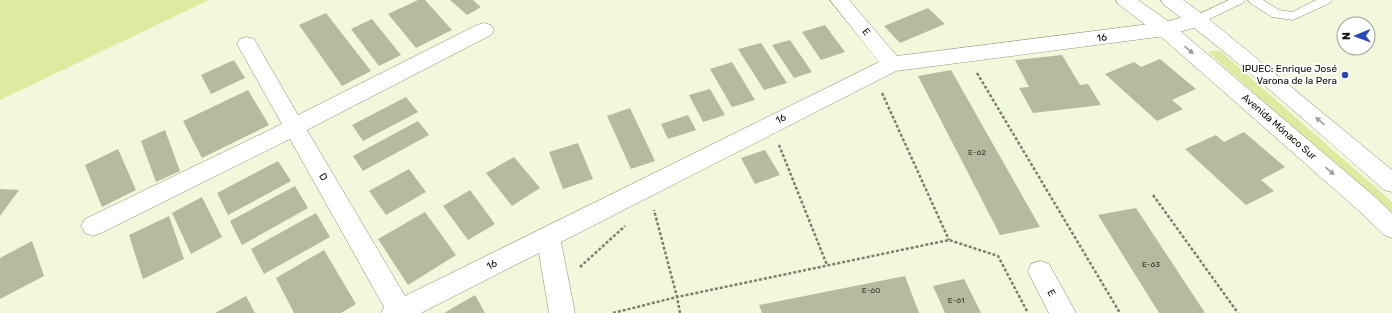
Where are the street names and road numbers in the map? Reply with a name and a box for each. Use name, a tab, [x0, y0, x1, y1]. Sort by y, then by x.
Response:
street label: E	[859, 26, 873, 38]
street label: 16	[1096, 31, 1108, 45]
street label: Avenida Mónaco Sur	[1239, 91, 1319, 163]
street label: 16	[774, 111, 788, 127]
street label: D	[316, 171, 330, 183]
street label: 16	[485, 257, 499, 273]
street label: E	[1044, 287, 1058, 299]

